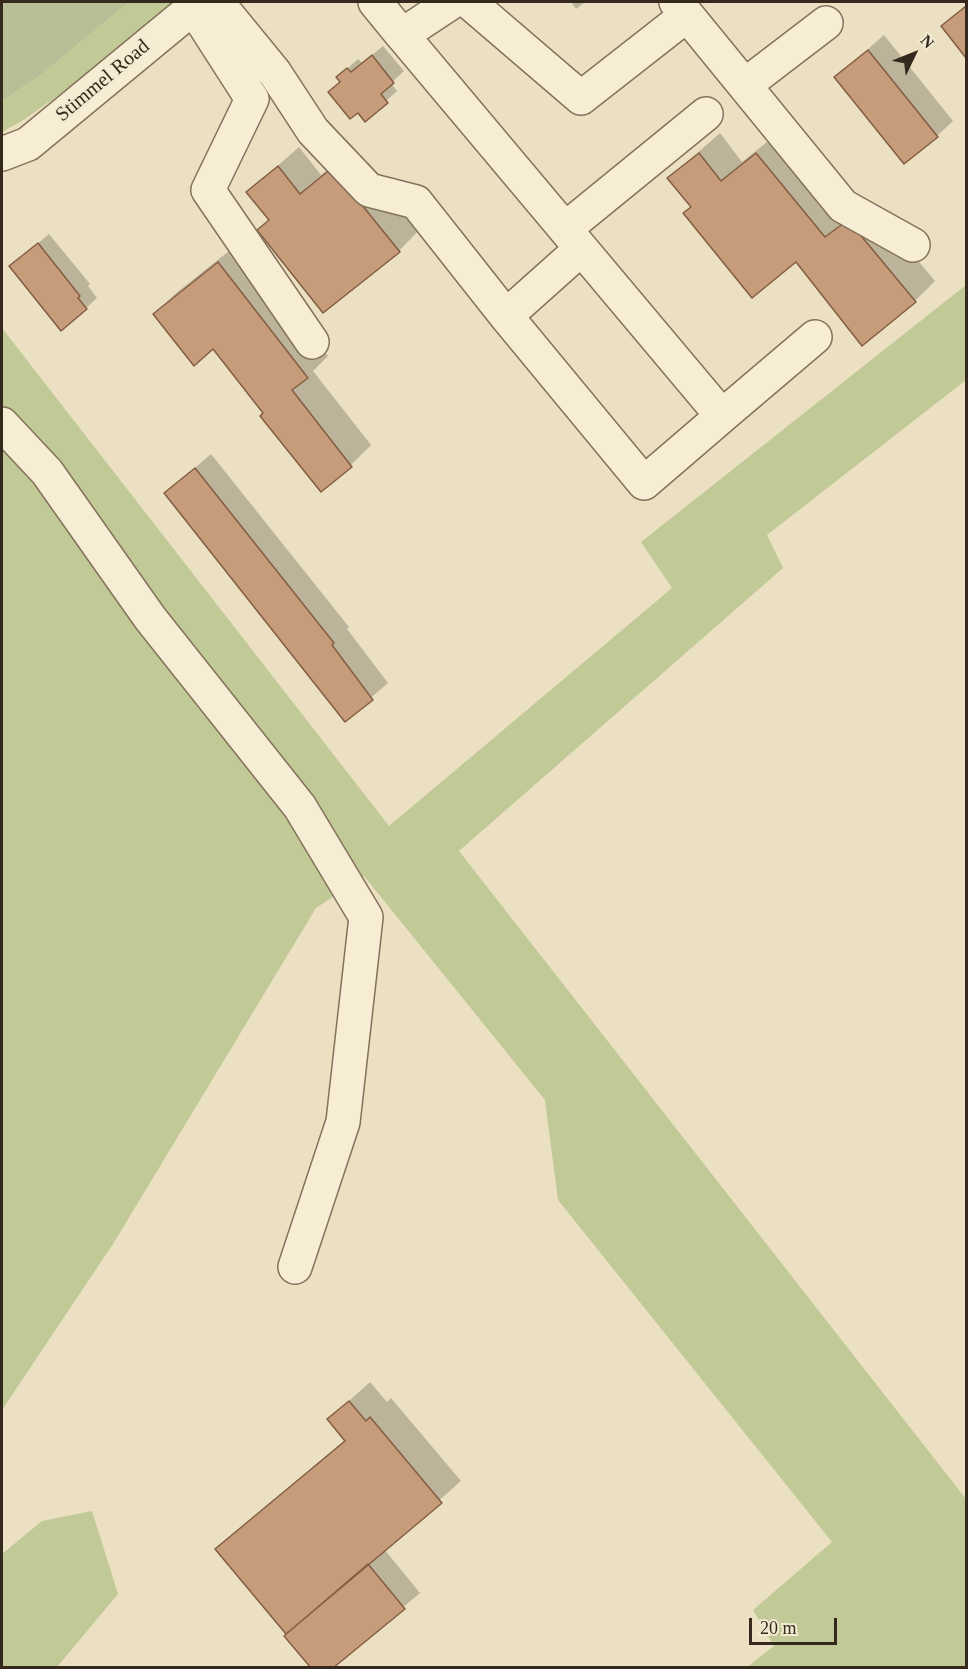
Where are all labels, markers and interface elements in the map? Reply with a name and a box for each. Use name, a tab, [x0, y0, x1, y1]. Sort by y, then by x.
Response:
north arrow	[884, 24, 944, 84]
text: N	[917, 31, 938, 51]
street label: Stimmel Road	[51, 35, 155, 127]
scale bar	[752, 1606, 840, 1644]
text: 20 m	[760, 1618, 797, 1638]

